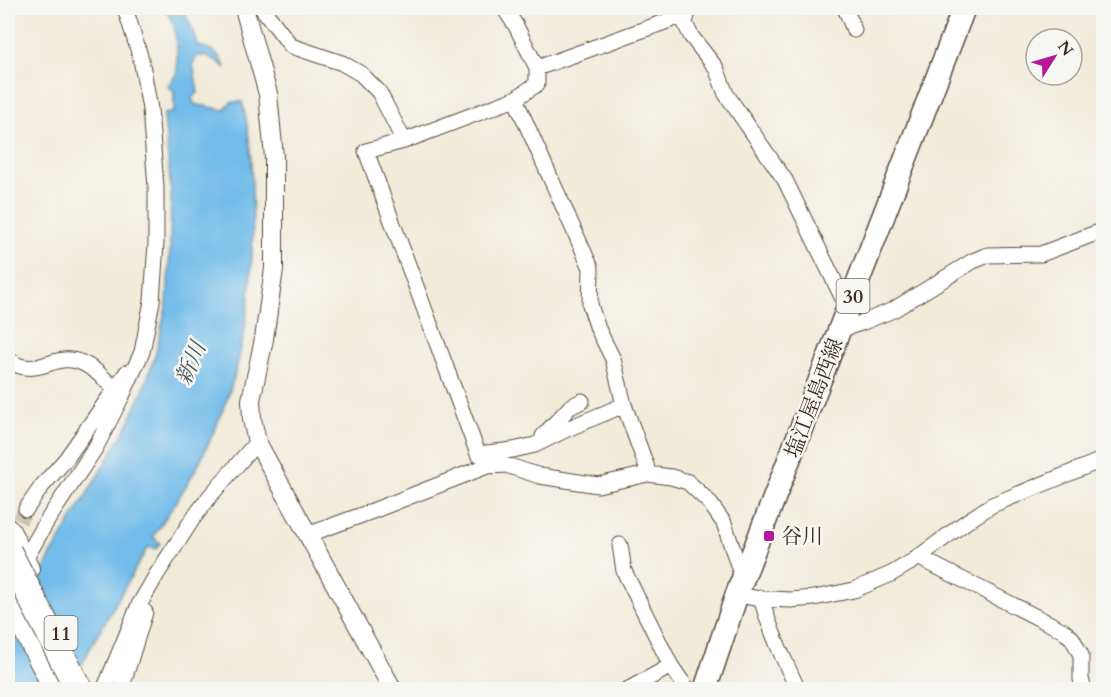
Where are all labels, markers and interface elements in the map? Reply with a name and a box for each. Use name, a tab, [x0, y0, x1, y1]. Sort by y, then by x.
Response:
north arrow	[1024, 27, 1084, 87]
text: N	[1052, 36, 1078, 61]
road number: 30	[836, 279, 870, 313]
street label: 塩江屋島西線	[778, 334, 851, 462]
water label: 新川	[169, 335, 214, 390]
place label: 谷川	[781, 522, 823, 551]
marker: 谷川	[762, 529, 776, 543]
road number: 11	[44, 616, 78, 650]

